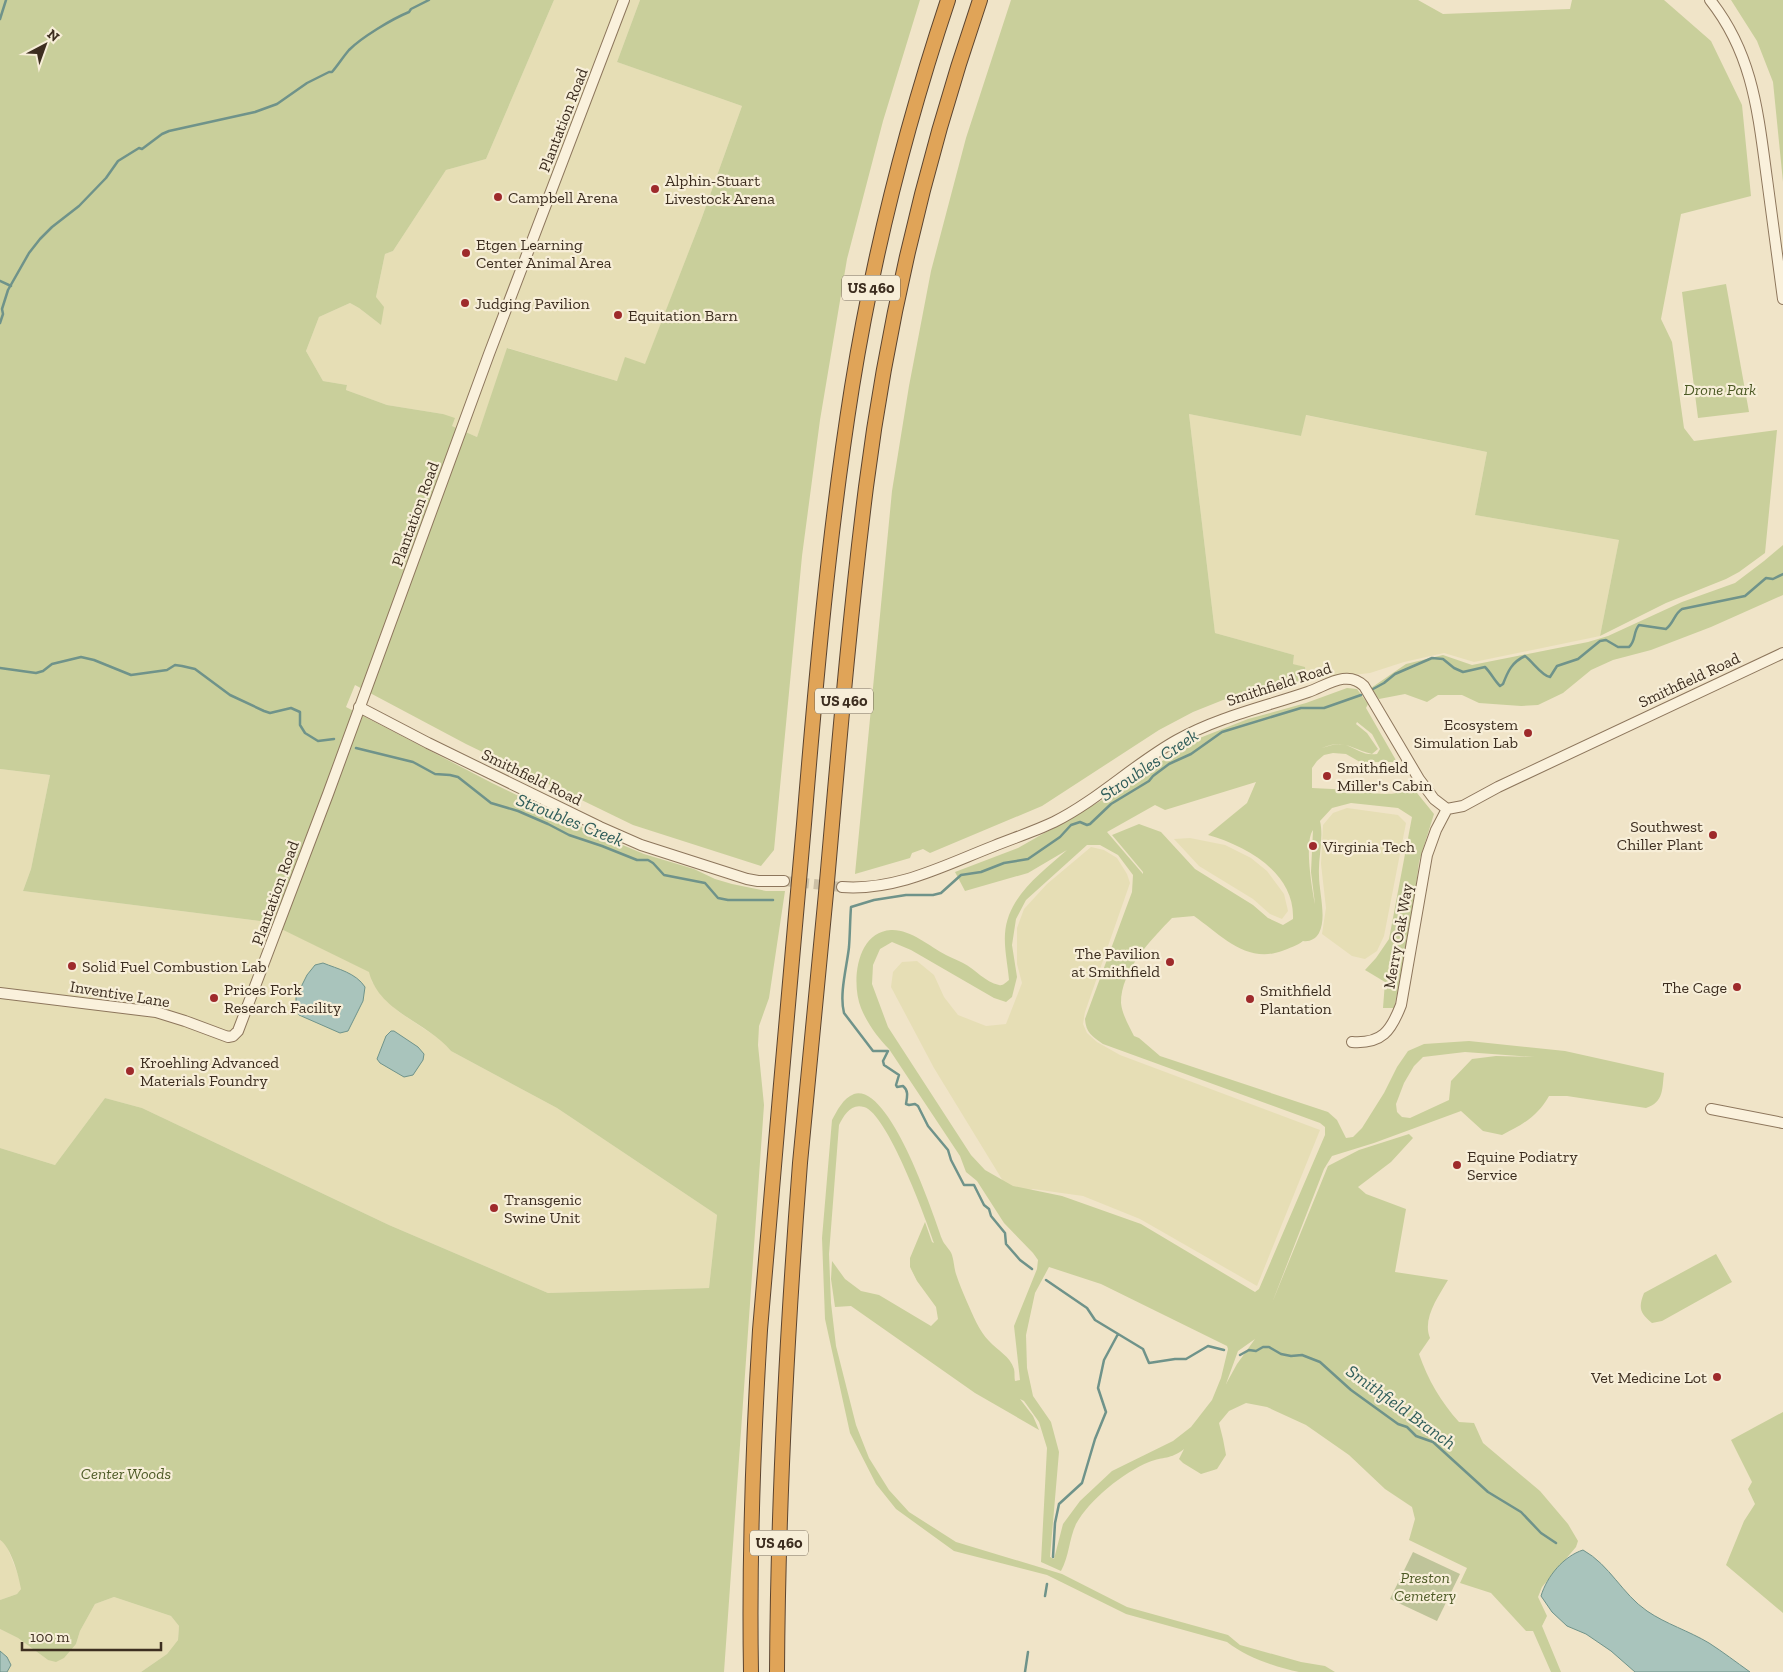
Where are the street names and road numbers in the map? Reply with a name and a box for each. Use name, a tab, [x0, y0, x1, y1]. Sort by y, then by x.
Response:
street label: Plantation Road	[534, 65, 592, 175]
road number: US 460	[842, 276, 900, 300]
street label: Plantation Road	[387, 459, 443, 569]
street label: Smithfield Road	[1635, 648, 1743, 712]
street label: Smithfield Road	[1224, 658, 1334, 710]
road number: US 460	[815, 688, 873, 714]
street label: Smithfield Road	[479, 744, 586, 810]
street label: Plantation Road	[247, 838, 303, 948]
street label: Merry Oak Way	[1379, 881, 1417, 990]
street label: Inventive Lane	[69, 977, 171, 1011]
road number: US 460	[750, 1530, 808, 1556]

